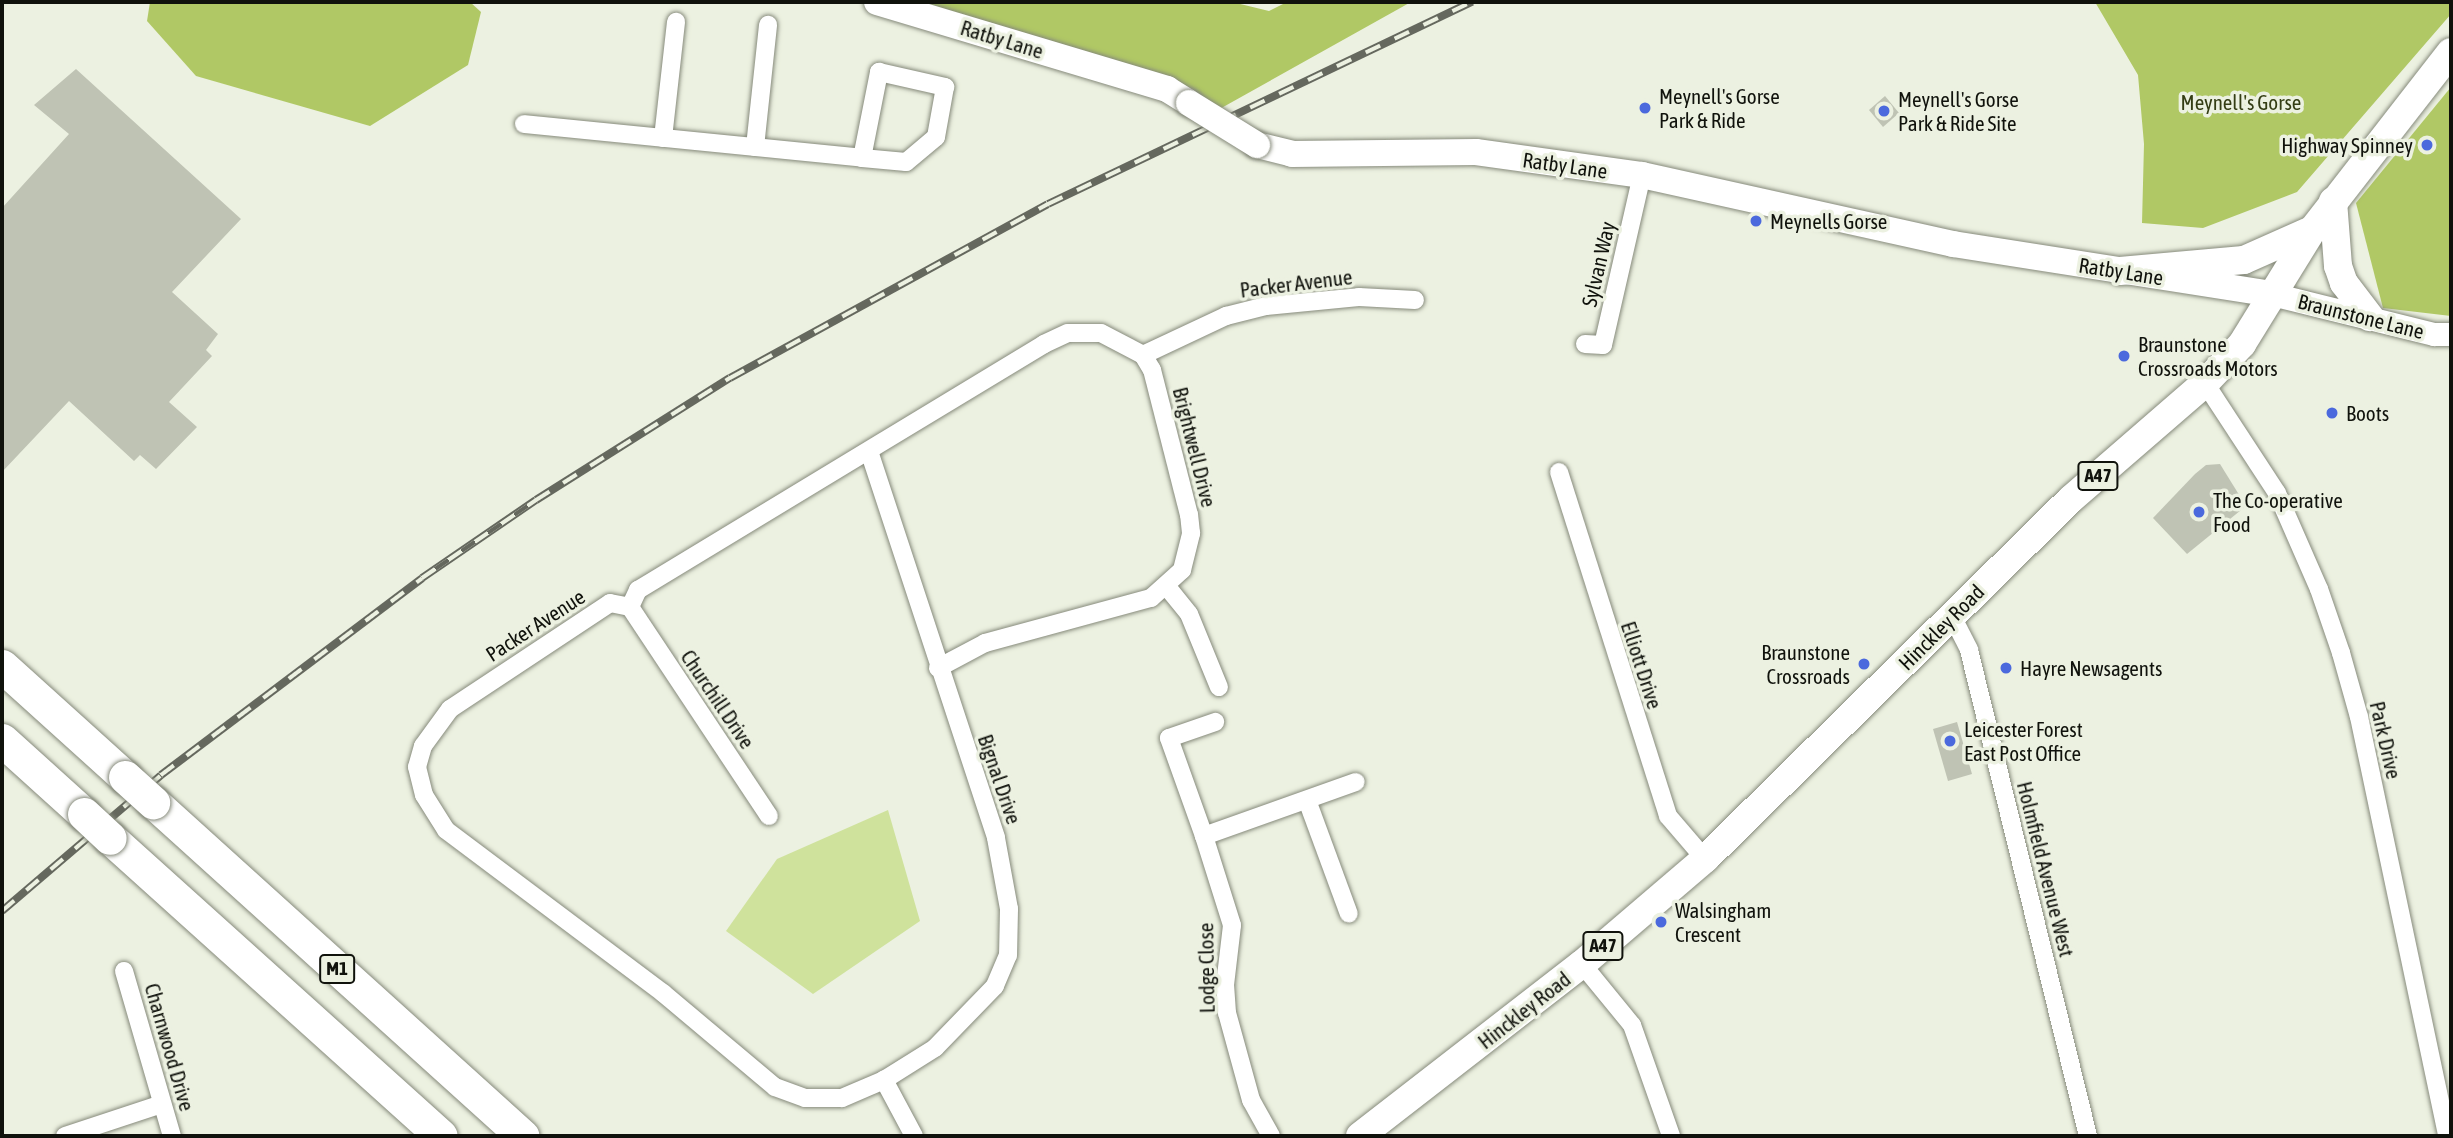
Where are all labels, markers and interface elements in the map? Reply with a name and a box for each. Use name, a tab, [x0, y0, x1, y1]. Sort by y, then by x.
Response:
street label: Ratby Lane	[958, 14, 1046, 64]
place label: Meynell's Gorse Park & Ride	[1659, 83, 1780, 133]
place label: Meynell's Gorse Park & Ride Site	[1898, 86, 2019, 136]
park label: Meynell's Gorse	[2181, 89, 2301, 115]
marker: Meynell's Gorse Park & Ride	[1637, 100, 1653, 116]
marker: Meynell's Gorse Park & Ride Site	[1876, 103, 1892, 119]
place label: Highway Spinney	[2281, 132, 2413, 158]
marker: Highway Spinney	[2419, 137, 2435, 153]
street label: Ratby Lane	[1521, 147, 1609, 183]
place label: Meynells Gorse	[1770, 208, 1887, 234]
marker: Meynells Gorse	[1748, 213, 1764, 229]
street label: Sylvan Way	[1576, 219, 1620, 309]
street label: Ratby Lane	[2077, 252, 2165, 290]
street label: Packer Avenue	[1238, 264, 1354, 302]
street label: Braunstone Lane	[2295, 288, 2427, 344]
place label: Braunstone Crossroads Motors	[2138, 331, 2278, 381]
marker: Braunstone Crossroads Motors	[2116, 348, 2132, 364]
street label: Brightwell Drive	[1168, 384, 1222, 510]
place label: Boots	[2346, 400, 2389, 426]
marker: Boots	[2324, 405, 2340, 421]
road number: A47	[2077, 461, 2119, 491]
place label: The Co-operative Food	[2213, 487, 2343, 537]
marker: The Co-operative Food	[2191, 504, 2207, 520]
street label: Hinckley Road	[1893, 579, 1989, 675]
street label: Packer Avenue	[481, 584, 589, 666]
street label: Elliott Drive	[1616, 618, 1668, 712]
place label: Braunstone Crossroads	[1761, 639, 1850, 689]
street label: Churchill Drive	[676, 645, 760, 753]
place label: Hayre Newsagents	[2020, 655, 2162, 681]
marker: Braunstone Crossroads	[1856, 656, 1872, 672]
marker: Hayre Newsagents	[1998, 660, 2014, 676]
street label: Park Drive	[2365, 699, 2407, 781]
place label: Leicester Forest East Post Office	[1964, 716, 2083, 766]
street label: Bignal Drive	[973, 731, 1027, 827]
marker: Leicester Forest East Post Office	[1942, 733, 1958, 749]
street label: Holmfield Avenue West	[2012, 779, 2080, 959]
place label: Walsingham Crescent	[1675, 897, 1771, 947]
marker: Walsingham Crescent	[1653, 914, 1669, 930]
street label: Lodge Close	[1193, 922, 1219, 1014]
road number: A47	[1582, 930, 1624, 962]
road number: M1	[318, 953, 356, 984]
street label: Hinckley Road	[1473, 966, 1575, 1054]
street label: Charnwood Drive	[140, 980, 200, 1114]

